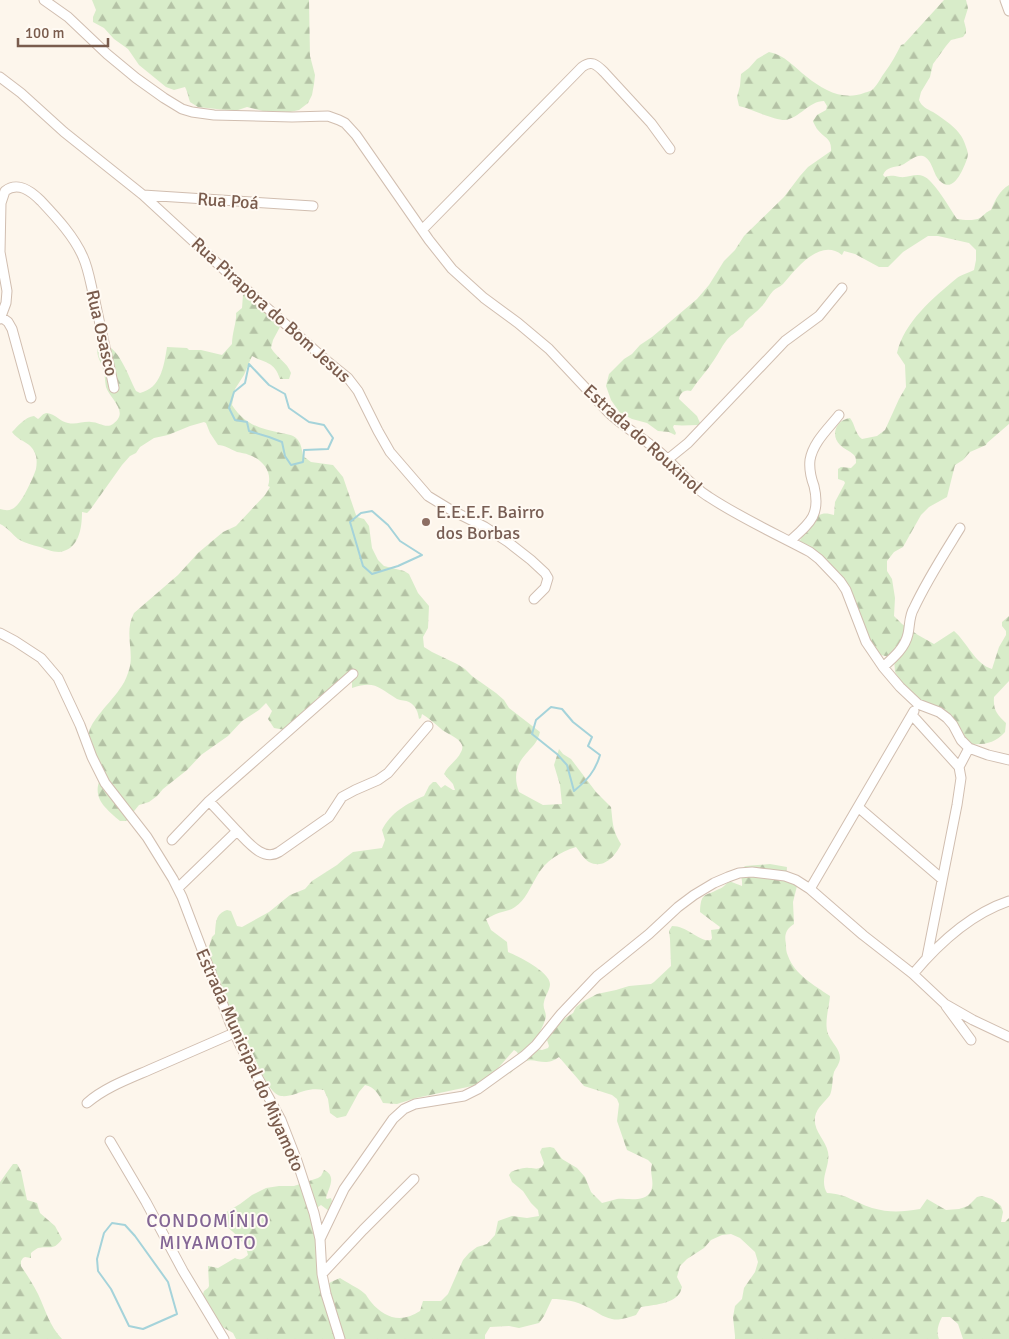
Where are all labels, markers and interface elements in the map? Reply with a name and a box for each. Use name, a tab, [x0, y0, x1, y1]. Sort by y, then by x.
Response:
scale bar	[18, 15, 108, 47]
text: 100 m	[25, 24, 65, 42]
street label: Rua Poá	[197, 188, 259, 214]
street label: Rua Pirapora do Bom Jesus	[187, 233, 355, 387]
street label: Rua Osasco	[81, 288, 123, 378]
street label: Estrada do Rouxinol	[579, 380, 707, 498]
place label: E.E.E.F. Bairro dos Borbas	[436, 501, 544, 544]
marker: E.E.E.F. Bairro dos Borbas	[420, 516, 432, 528]
street label: Estrada Municipal do Miyamoto	[191, 945, 309, 1175]
district label: CONDOMÍNIO MIYAMOTO	[146, 1209, 270, 1255]

